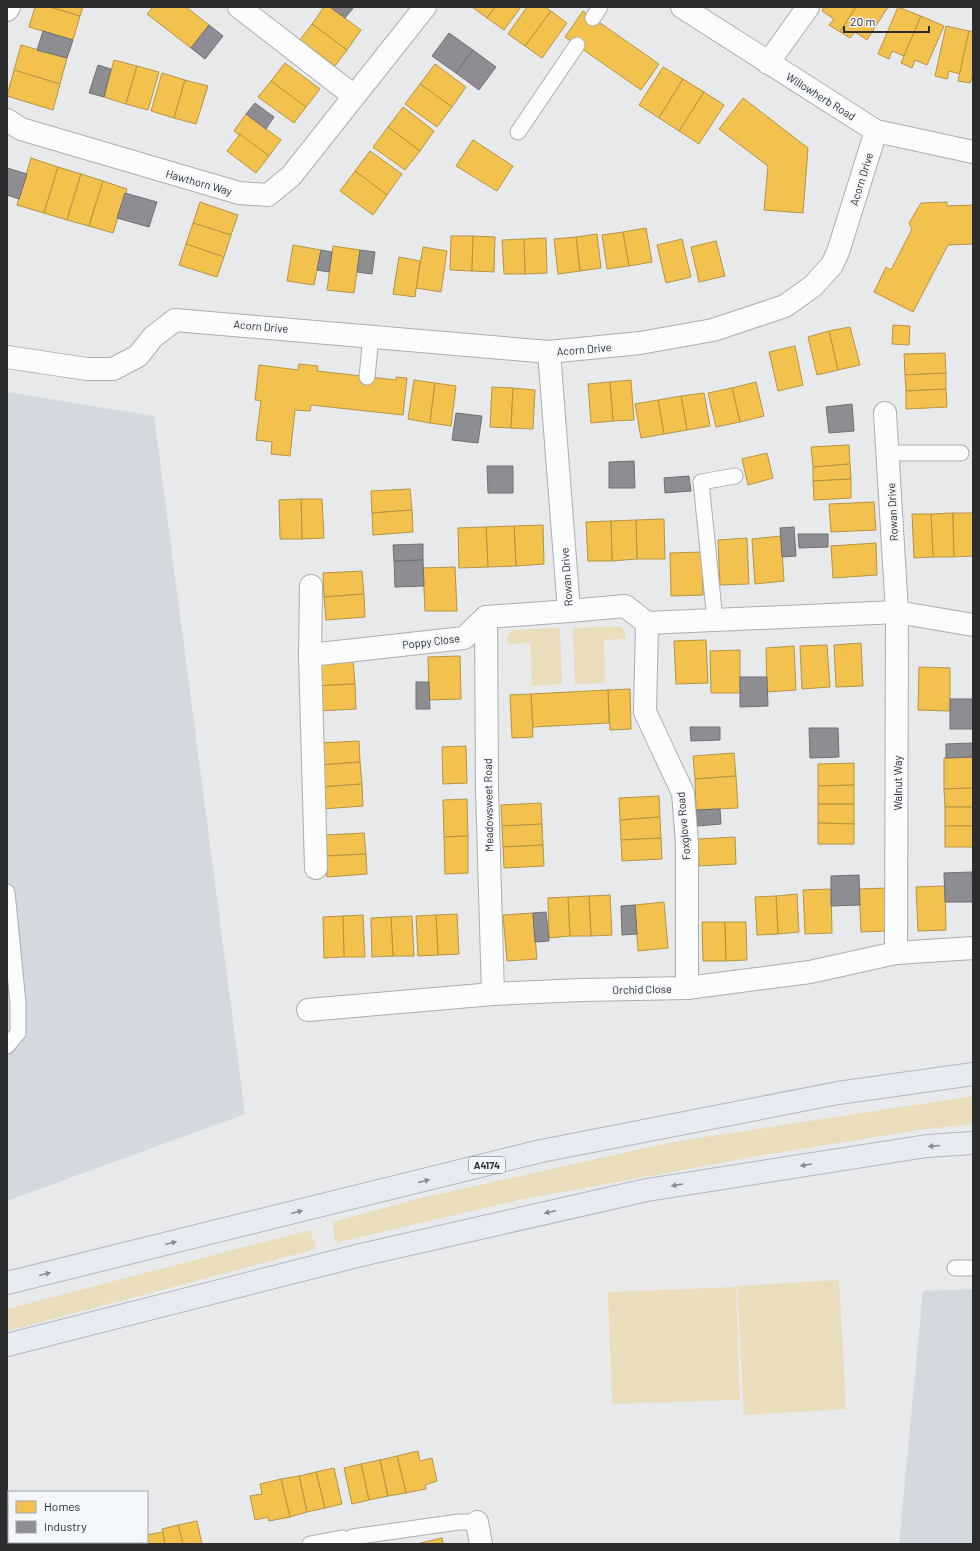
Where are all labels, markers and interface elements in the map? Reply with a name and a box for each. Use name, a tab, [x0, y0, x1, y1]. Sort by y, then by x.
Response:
scale bar	[844, 8, 929, 34]
text: 20 m	[850, 14, 876, 28]
street label: Willowherb Road	[784, 69, 858, 123]
street label: Acorn Drive	[847, 151, 875, 207]
street label: Hawthorn Way	[164, 166, 234, 198]
street label: Acorn Drive	[233, 317, 289, 335]
street label: Acorn Drive	[556, 340, 612, 358]
street label: Rowan Drive	[884, 482, 900, 542]
street label: Rowan Drive	[557, 547, 575, 607]
street label: Poppy Close	[401, 631, 461, 651]
street label: Walnut Way	[891, 755, 904, 811]
street label: Meadowsweet Road	[481, 758, 495, 852]
street label: Foxglove Road	[674, 791, 692, 861]
street label: Orchid Close	[612, 982, 672, 996]
one-way arrow	[928, 1142, 940, 1149]
road number: A4174	[469, 1157, 505, 1173]
one-way arrow	[800, 1162, 812, 1168]
one-way arrow	[417, 1177, 430, 1183]
one-way arrow	[671, 1182, 683, 1188]
one-way arrow	[291, 1208, 304, 1214]
one-way arrow	[544, 1209, 556, 1215]
one-way arrow	[165, 1239, 177, 1245]
one-way arrow	[39, 1270, 51, 1276]
legend	[8, 1491, 148, 1543]
text: Homes	[44, 1499, 81, 1513]
text: Industry	[44, 1519, 87, 1533]

